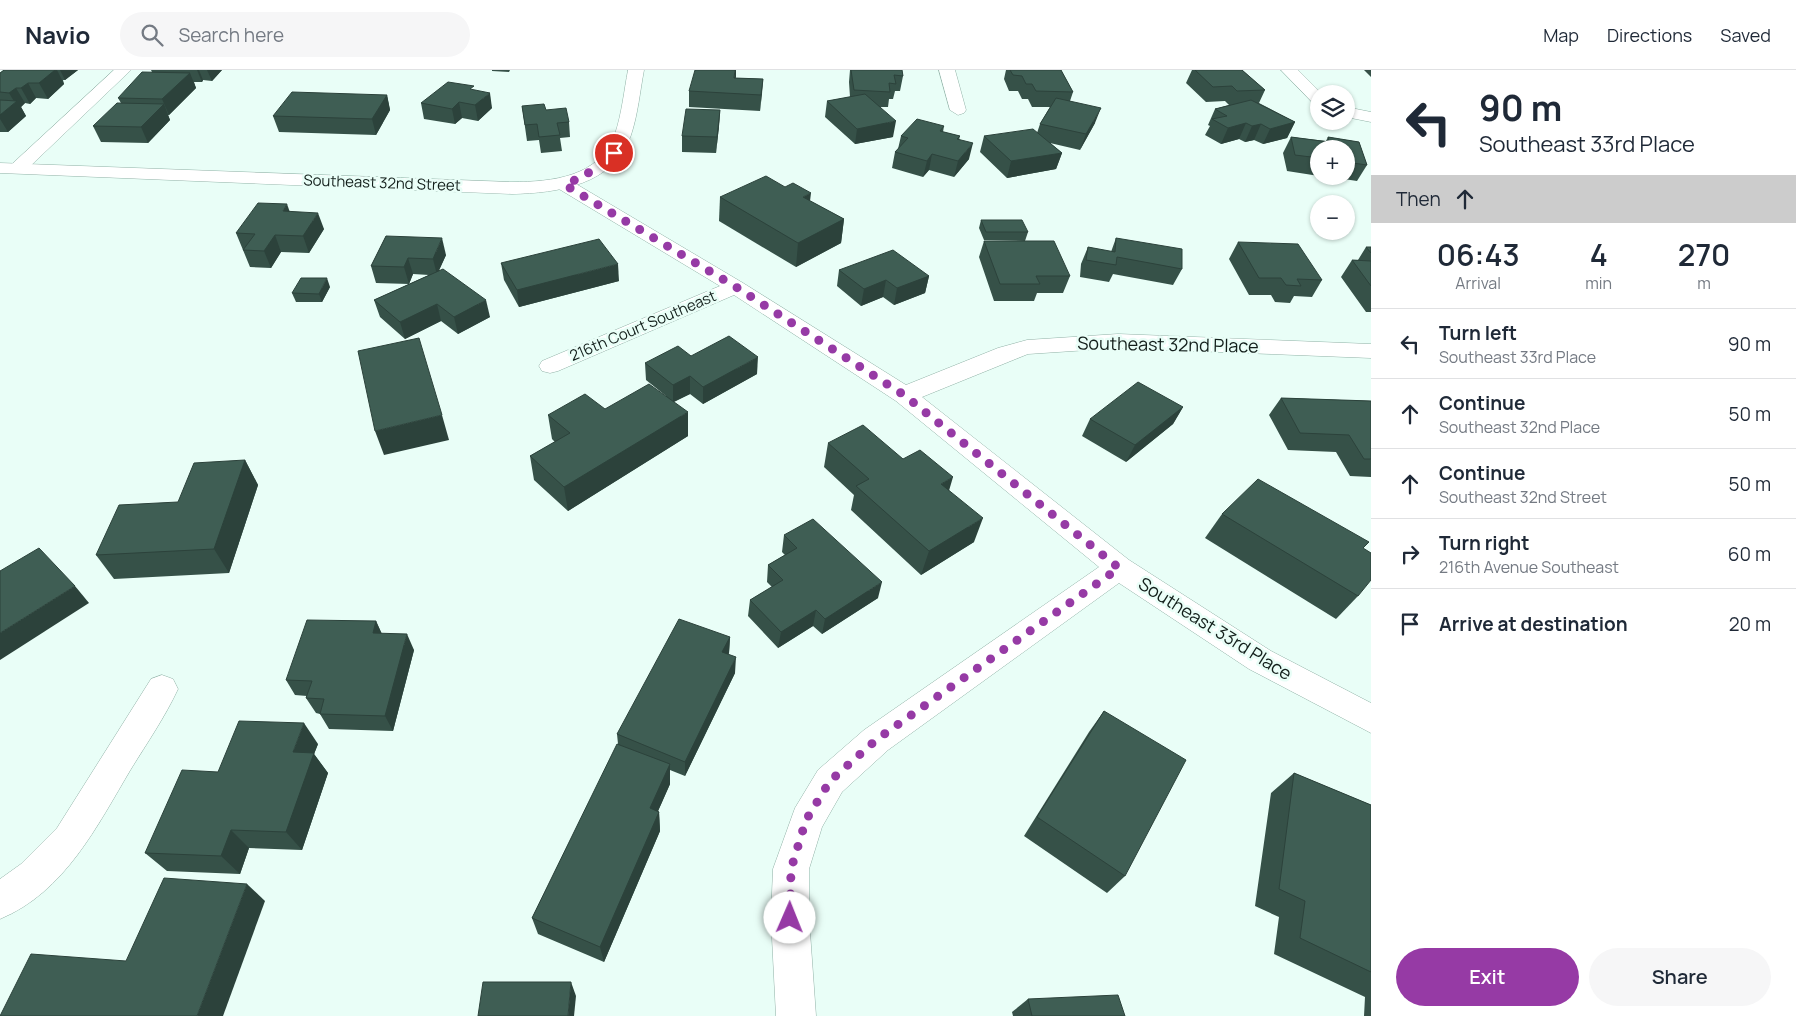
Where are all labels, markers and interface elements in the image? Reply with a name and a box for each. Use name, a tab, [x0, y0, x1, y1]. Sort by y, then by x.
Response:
search box	[120, 12, 470, 57]
text: Navio	[25, 18, 90, 51]
icon: search	[138, 21, 166, 49]
text: Search here	[178, 22, 284, 48]
text: Map	[1543, 23, 1579, 47]
text: Directions	[1607, 23, 1692, 47]
text: Saved	[1720, 23, 1771, 47]
text: 90 m	[1479, 84, 1562, 132]
map controls	[1310, 85, 1355, 240]
button: layers	[1310, 85, 1355, 130]
icon: left	[1396, 90, 1461, 155]
text: Southeast 33rd Place	[1479, 129, 1695, 159]
pin	[593, 132, 635, 174]
icon: arrive	[600, 139, 628, 167]
button: +	[1310, 140, 1355, 185]
street label: Southeast 32nd Street	[303, 169, 461, 196]
icon: ahead	[1451, 185, 1479, 213]
text: Then	[1396, 186, 1441, 212]
button: −	[1310, 195, 1355, 240]
text: 06:43	[1437, 234, 1520, 275]
text: 4	[1590, 234, 1608, 275]
text: 270	[1678, 234, 1730, 275]
text: Arrival	[1455, 272, 1501, 294]
text: min	[1585, 272, 1612, 294]
text: m	[1697, 272, 1711, 294]
street label: 216th Court Southeast	[566, 285, 719, 366]
text: Turn left	[1439, 320, 1517, 346]
street label: Southeast 32nd Place	[1077, 330, 1259, 358]
icon: left	[1396, 330, 1424, 358]
text: 90 m	[1728, 331, 1771, 357]
text: Southeast 33rd Place	[1439, 346, 1596, 368]
text: Continue	[1439, 390, 1525, 416]
icon: ahead	[1396, 400, 1424, 428]
text: 50 m	[1729, 401, 1771, 427]
text: Southeast 32nd Place	[1439, 416, 1600, 438]
text: Continue	[1439, 460, 1525, 486]
icon: ahead	[1396, 470, 1424, 498]
text: 50 m	[1729, 471, 1771, 497]
text: Southeast 32nd Street	[1439, 486, 1607, 508]
text: Turn right	[1439, 530, 1529, 556]
icon: right	[1396, 540, 1424, 568]
text: 60 m	[1728, 541, 1771, 567]
text: 216th Avenue Southeast	[1439, 556, 1619, 578]
street label: Southeast 33rd Place	[1134, 571, 1297, 685]
icon: arrive	[1396, 610, 1424, 638]
text: Arrive at destination	[1439, 611, 1628, 637]
text: 20 m	[1729, 611, 1771, 637]
position arrow	[763, 891, 815, 943]
button: Exit	[1396, 948, 1579, 1006]
button: Share	[1589, 948, 1771, 1006]

